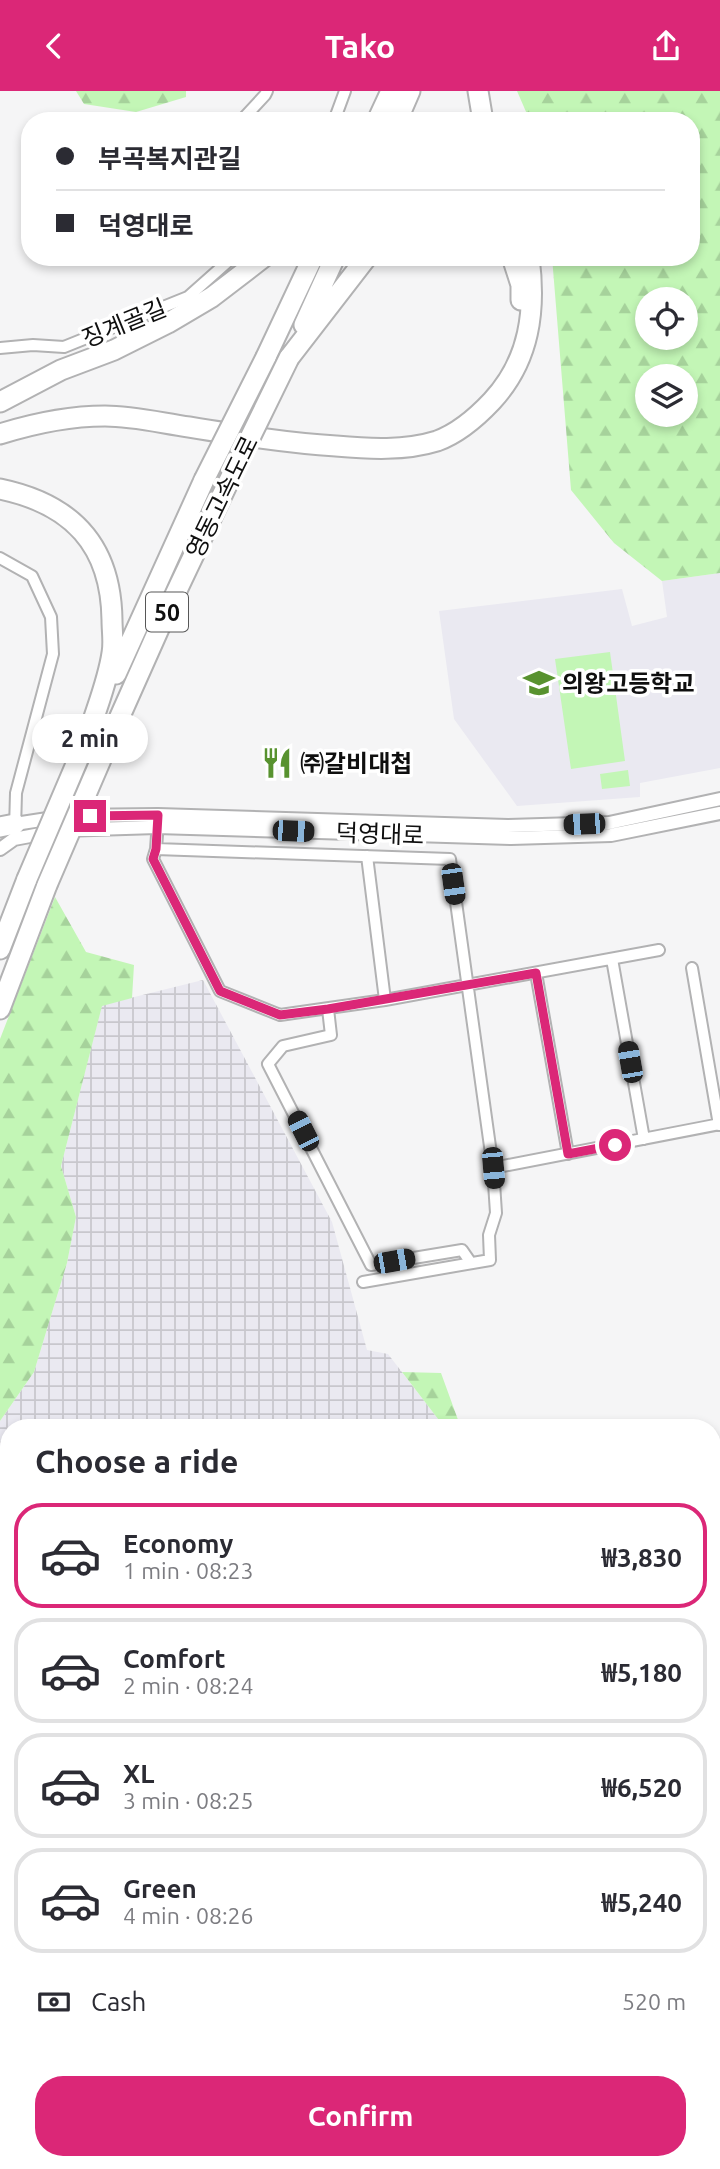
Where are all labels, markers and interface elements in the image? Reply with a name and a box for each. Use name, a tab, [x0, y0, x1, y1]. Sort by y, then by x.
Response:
icon: back	[35, 27, 73, 65]
icon: share	[647, 27, 685, 65]
text: Tako	[325, 28, 395, 64]
text: 부곡복지관길	[98, 144, 242, 173]
text: 덕영대로	[98, 211, 194, 240]
map controls	[635, 287, 698, 427]
button: locate	[635, 287, 698, 350]
street label: 징계골길	[78, 294, 170, 352]
button: layers	[635, 364, 698, 427]
street label: 영동고속도로	[181, 432, 263, 562]
road number: 50	[146, 593, 188, 631]
school or university icon: 의왕고등학교	[522, 666, 556, 700]
place label: 의왕고등학교	[562, 670, 694, 697]
callout: 2 min	[32, 715, 148, 763]
text: 2 min	[61, 726, 119, 751]
restaurant icon: ㈜갈비대첩	[260, 746, 294, 780]
place label: ㈜갈비대첩	[300, 750, 412, 777]
route end	[74, 800, 106, 832]
car	[563, 813, 606, 835]
street label: 덕영대로	[335, 819, 425, 849]
car	[272, 820, 315, 842]
car	[440, 862, 467, 906]
car	[617, 1039, 644, 1085]
car	[285, 1108, 322, 1154]
route start	[599, 1129, 631, 1161]
car	[481, 1146, 506, 1190]
car	[372, 1247, 417, 1275]
text: Choose a ride	[35, 1443, 238, 1479]
icon: car	[39, 1524, 102, 1587]
text: Economy	[123, 1529, 233, 1558]
text: ₩3,830	[602, 1543, 682, 1572]
text: 1 min · 08:23	[123, 1558, 254, 1583]
icon: car	[39, 1639, 102, 1702]
text: Comfort	[123, 1644, 226, 1673]
text: ₩5,180	[602, 1658, 682, 1687]
text: 2 min · 08:24	[123, 1673, 254, 1698]
icon: car	[39, 1754, 102, 1817]
text: XL	[123, 1759, 154, 1788]
text: ₩6,520	[602, 1773, 682, 1802]
text: 3 min · 08:25	[123, 1788, 254, 1813]
icon: car	[39, 1869, 102, 1932]
text: Green	[123, 1874, 197, 1903]
text: ₩5,240	[602, 1888, 682, 1917]
text: 4 min · 08:26	[123, 1903, 254, 1928]
icon: cash	[35, 1983, 73, 2021]
text: Cash	[91, 1987, 146, 2016]
text: 520 m	[622, 1989, 686, 2014]
button: Confirm	[35, 2076, 686, 2156]

